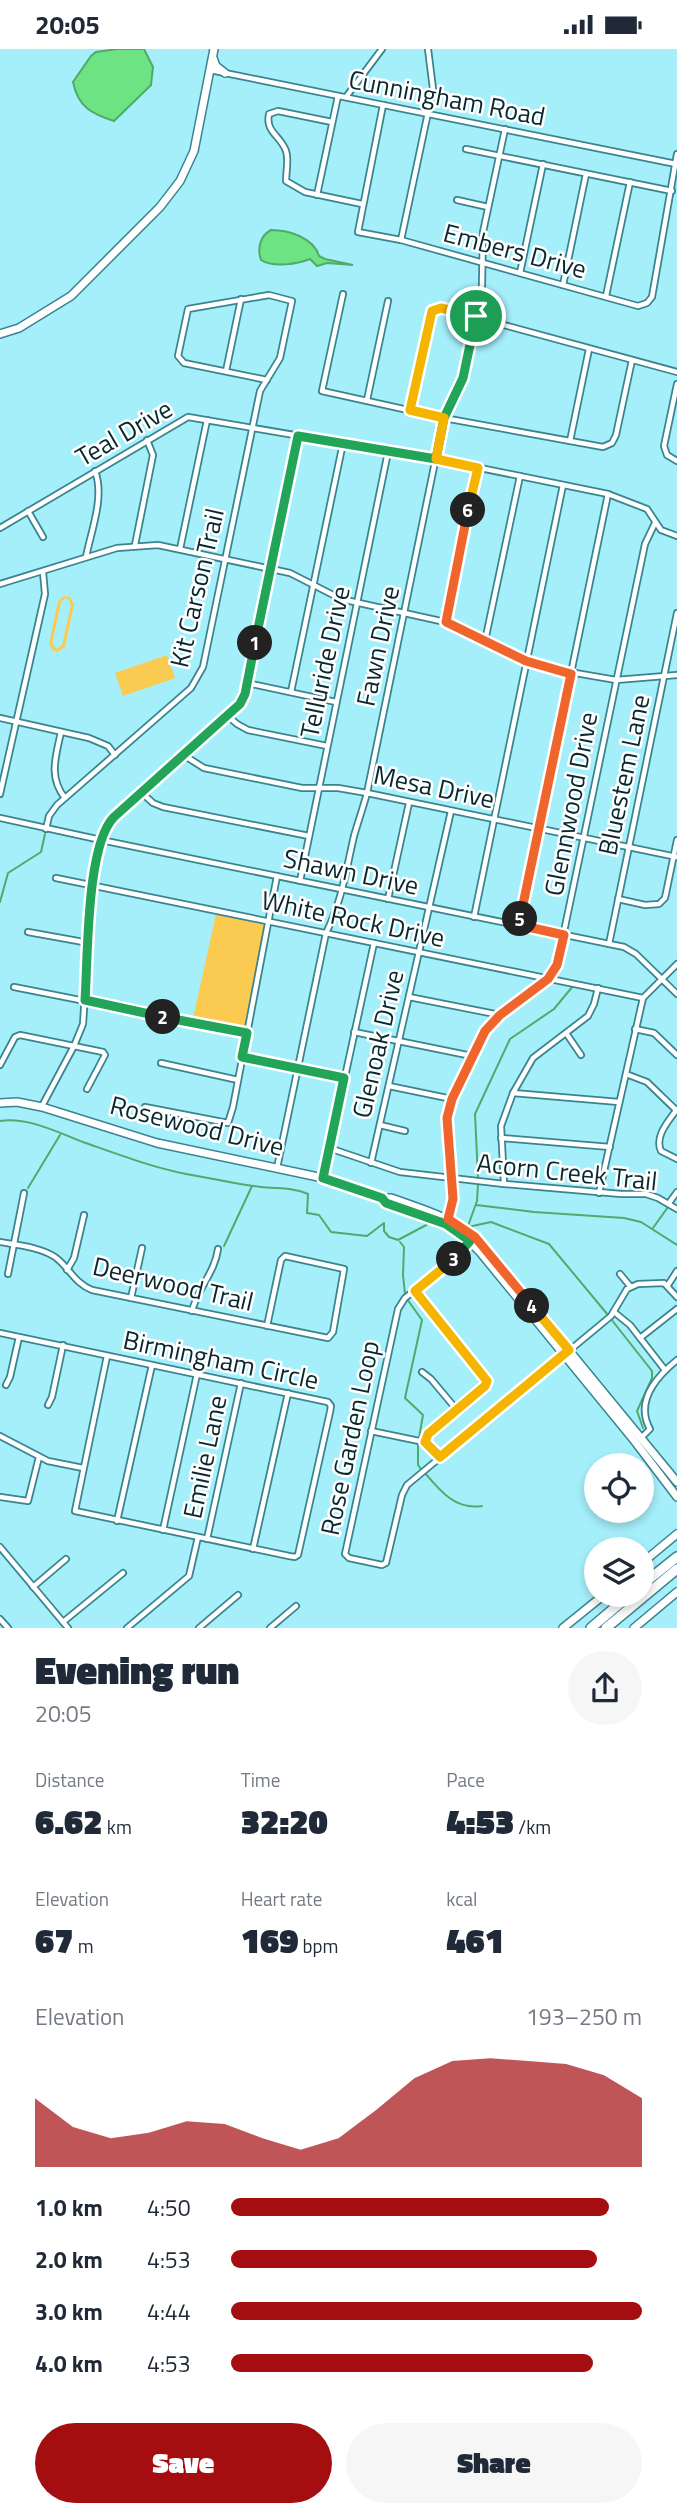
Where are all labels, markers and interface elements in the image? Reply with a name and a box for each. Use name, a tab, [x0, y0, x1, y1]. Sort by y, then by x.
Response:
text: 20:05	[35, 5, 100, 44]
street label: Cunningham Road	[346, 59, 549, 136]
street label: Embers Drive	[439, 213, 591, 288]
pin	[446, 286, 506, 346]
icon: arrive	[457, 297, 495, 335]
street label: Teal Drive	[68, 389, 179, 476]
pin: 6	[450, 493, 486, 527]
text: 6	[462, 495, 473, 524]
street label: Kit Carson Trail	[159, 504, 234, 671]
street label: Telluride Drive	[289, 582, 360, 741]
street label: Fawn Drive	[346, 582, 409, 710]
pin: 1	[238, 625, 272, 661]
text: 1	[249, 628, 260, 657]
street label: Bluestem Lane	[587, 691, 660, 859]
street label: Glennwood Drive	[534, 709, 607, 899]
street label: Mesa Drive	[370, 755, 498, 818]
street label: Shawn Drive	[280, 838, 422, 905]
street label: White Rock Drive	[258, 880, 448, 957]
pin: 5	[503, 901, 538, 937]
text: 5	[514, 904, 525, 933]
street label: Glenoak Drive	[342, 966, 413, 1122]
pin: 2	[146, 999, 180, 1035]
text: 2	[157, 1002, 168, 1031]
street label: Rosewood Drive	[106, 1085, 288, 1166]
street label: Acorn Creek Trail	[475, 1143, 659, 1200]
pin: 3	[436, 1241, 472, 1277]
text: 3	[448, 1244, 459, 1273]
street label: Deerwood Trail	[89, 1246, 257, 1321]
pin: 4	[514, 1289, 550, 1323]
text: 4	[526, 1291, 537, 1320]
street label: Birmingham Circle	[120, 1320, 322, 1399]
street label: Rose Garden Loop	[310, 1337, 389, 1539]
street label: Emilie Lane	[172, 1392, 237, 1522]
map controls	[584, 1453, 654, 1607]
button: locate	[584, 1453, 654, 1523]
button: layers	[584, 1537, 654, 1607]
text: Evening run	[35, 1641, 239, 1699]
button: share	[568, 1651, 642, 1725]
text: 20:05	[35, 1696, 92, 1731]
text: Distance	[35, 1765, 104, 1794]
text: Time	[241, 1765, 280, 1794]
text: Pace	[446, 1765, 485, 1794]
text: 6.62	[35, 1794, 103, 1848]
text: 32:20	[241, 1794, 328, 1848]
text: 4:53	[446, 1794, 514, 1848]
text: km	[103, 1812, 132, 1841]
text: /km	[514, 1812, 551, 1841]
text: Elevation	[35, 1884, 109, 1913]
text: Heart rate	[241, 1884, 322, 1913]
text: kcal	[446, 1884, 477, 1913]
text: 67	[35, 1913, 74, 1967]
text: 169	[241, 1913, 298, 1967]
text: 461	[446, 1913, 504, 1967]
text: m	[74, 1931, 94, 1960]
text: bpm	[298, 1931, 339, 1960]
text: Elevation	[35, 1999, 124, 2034]
text: 193–250 m	[526, 1999, 642, 2034]
text: 1.0 km	[35, 2190, 103, 2225]
text: 4:50	[147, 2190, 191, 2225]
text: 2.0 km	[35, 2242, 103, 2277]
text: 4:53	[147, 2242, 191, 2277]
text: 3.0 km	[35, 2294, 103, 2329]
text: 4:44	[147, 2294, 191, 2329]
text: 4.0 km	[35, 2346, 103, 2381]
text: 4:53	[147, 2346, 191, 2381]
button: Save	[35, 2423, 332, 2503]
button: Share	[346, 2423, 642, 2503]

